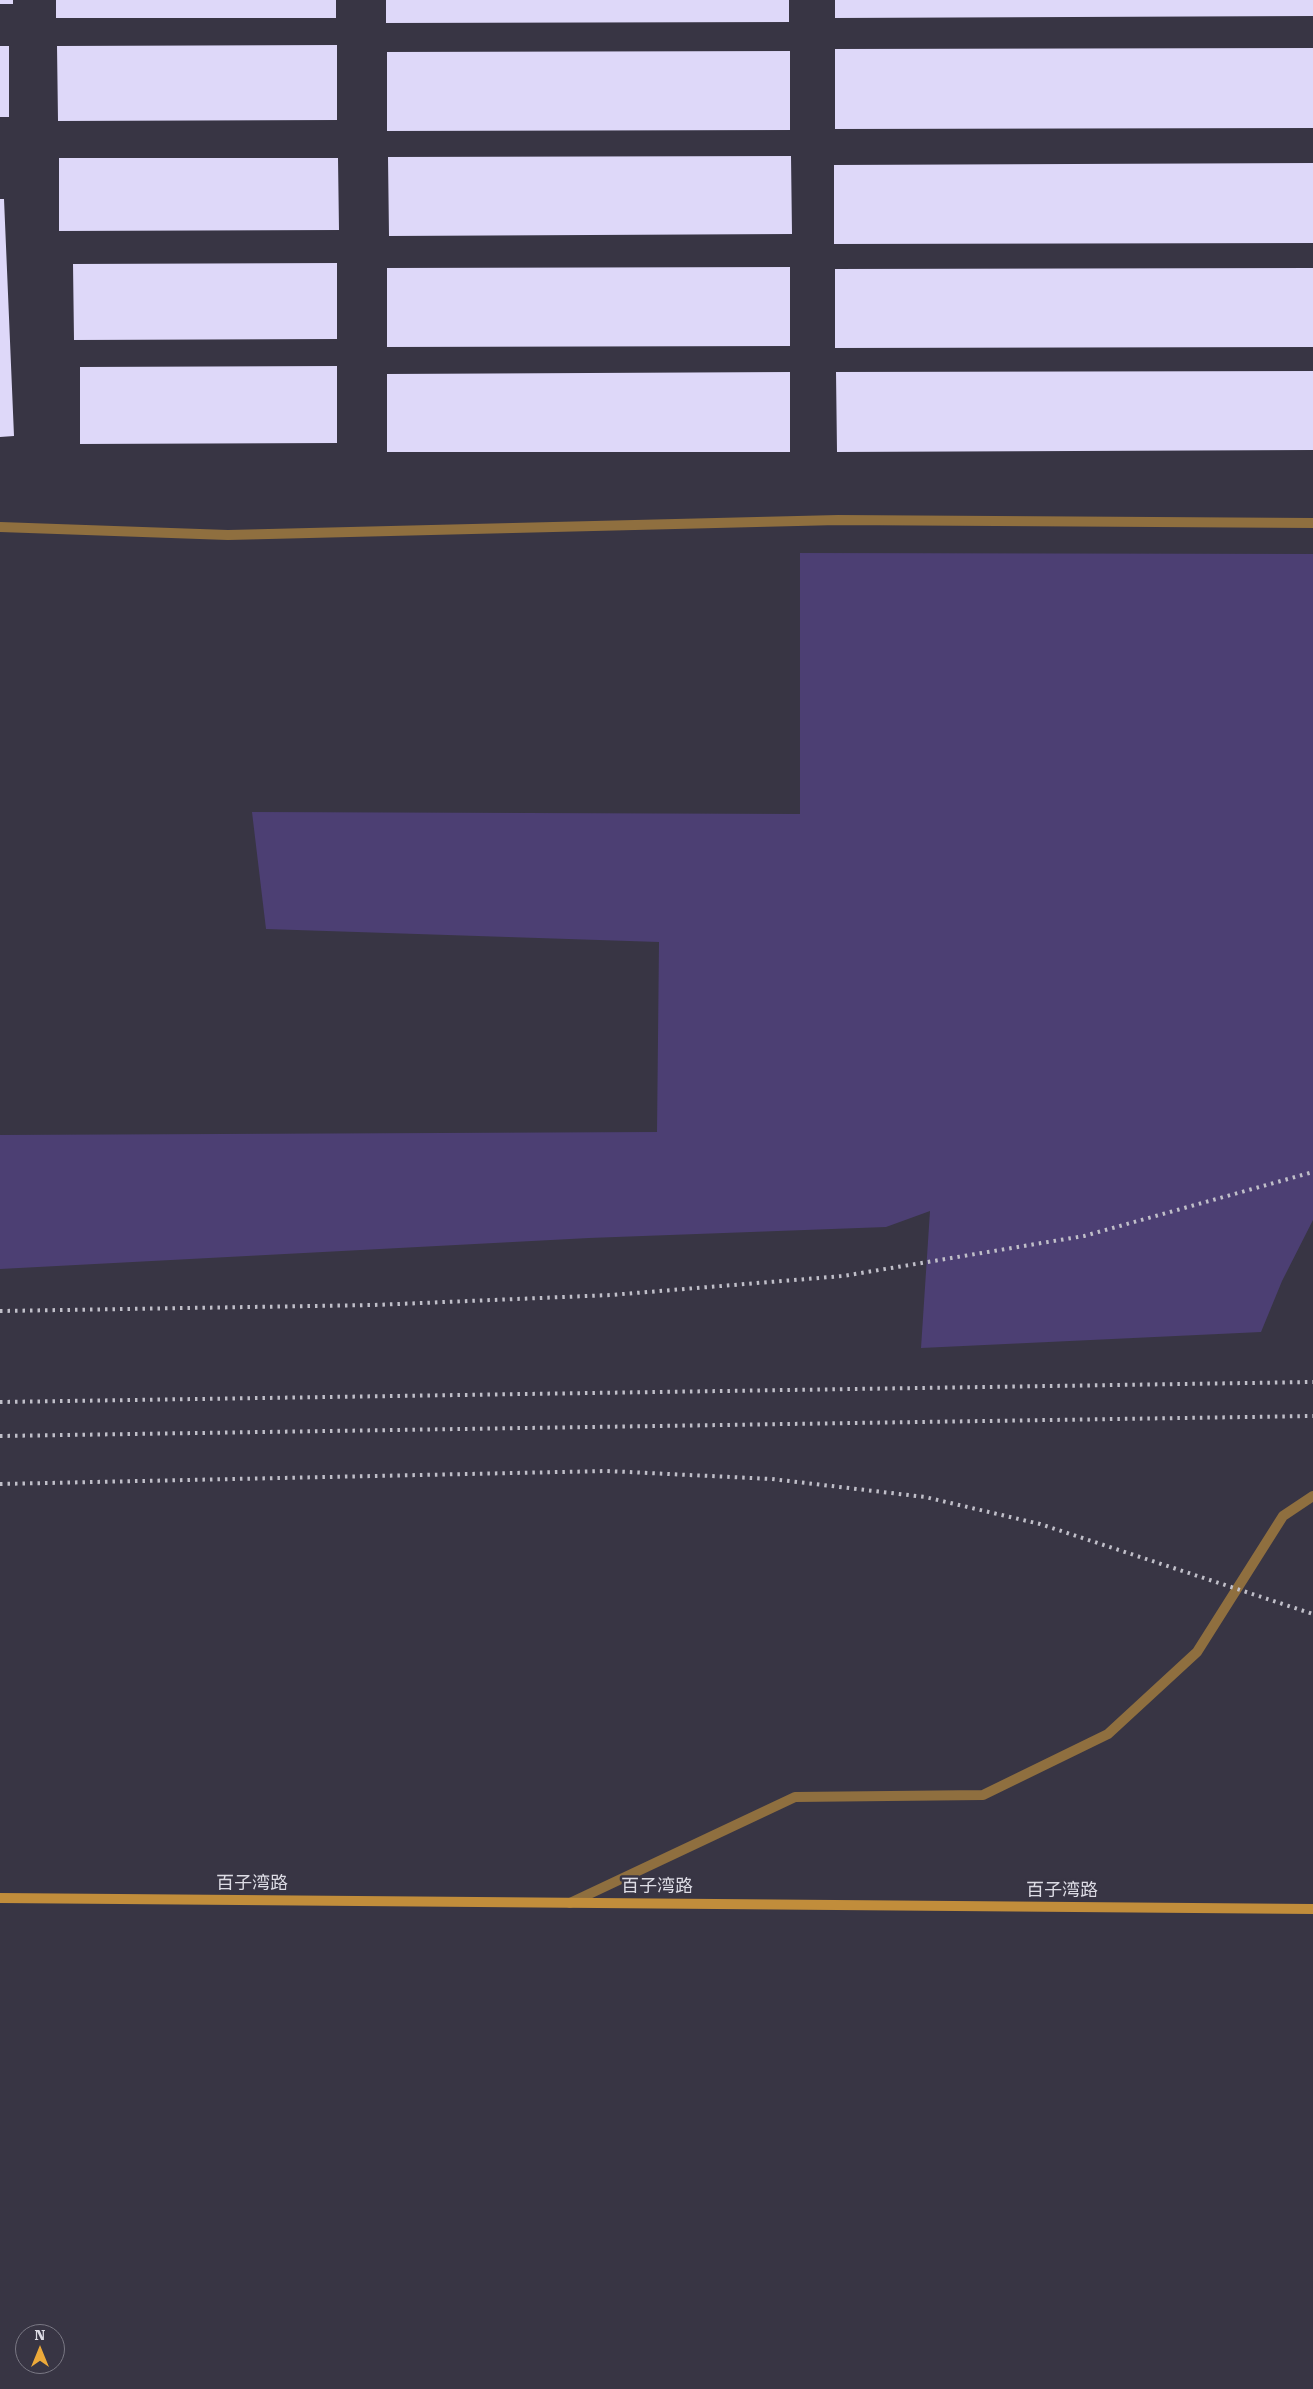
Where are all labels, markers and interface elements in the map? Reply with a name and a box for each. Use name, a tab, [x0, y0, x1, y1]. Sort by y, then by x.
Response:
street label: 百子湾路	[216, 1873, 288, 1895]
street label: 百子湾路	[621, 1876, 693, 1898]
street label: 百子湾路	[1026, 1880, 1098, 1902]
north arrow	[15, 2324, 65, 2374]
text: N	[35, 2327, 45, 2343]

